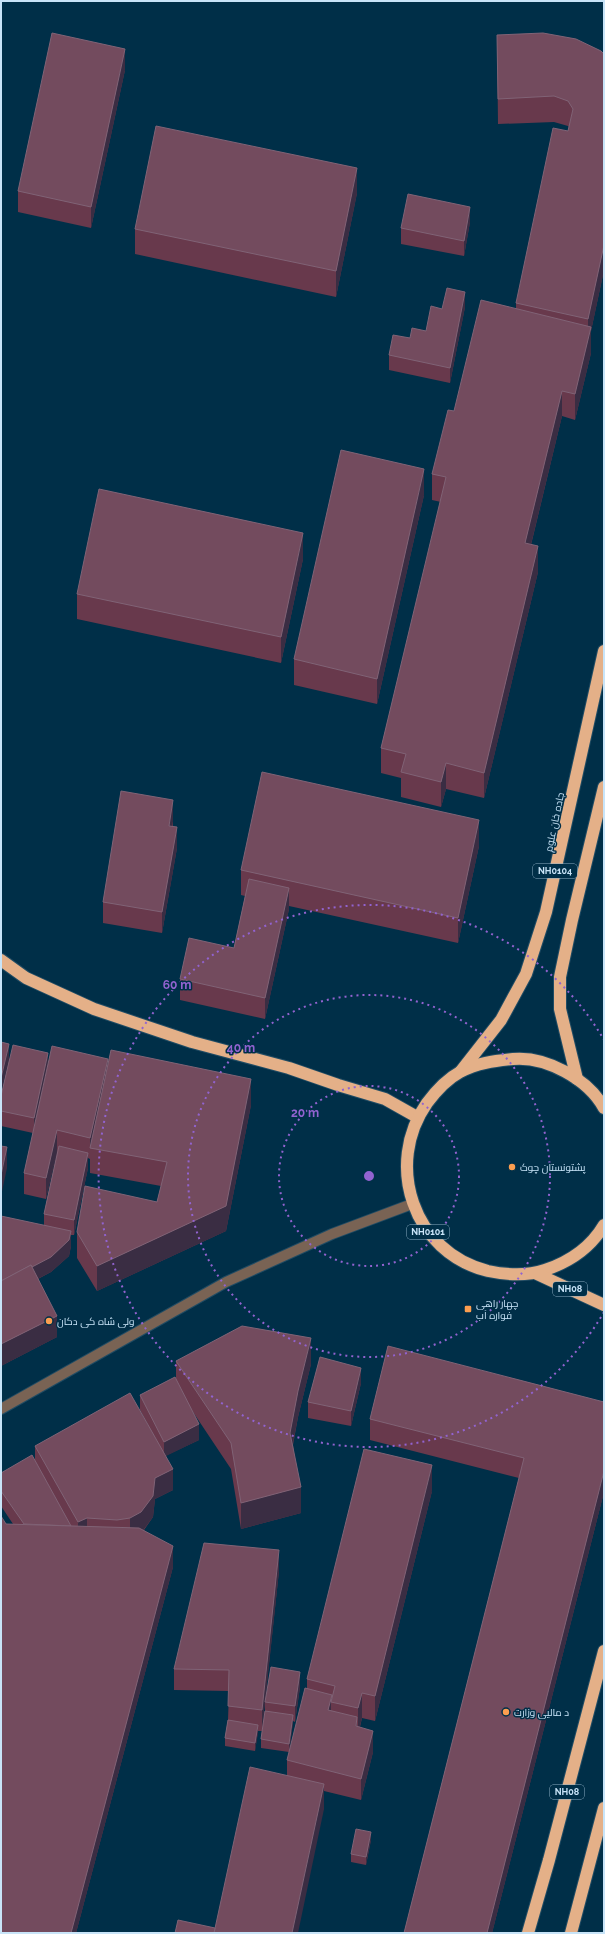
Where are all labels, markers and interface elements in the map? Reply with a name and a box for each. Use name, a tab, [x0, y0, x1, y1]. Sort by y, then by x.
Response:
street label: جادہ خان علوم	[543, 791, 568, 853]
road number: NH0104	[533, 864, 577, 878]
text: 60 m	[163, 978, 191, 992]
text: 40 m	[227, 1041, 255, 1055]
text: 20 m	[291, 1106, 319, 1120]
marker: پشتونستان چوک	[507, 1162, 517, 1172]
place label: پشتونستان چوک	[520, 1162, 586, 1174]
centre of rings	[362, 1169, 376, 1183]
road number: NH0101	[407, 1225, 449, 1239]
road number: NH08	[553, 1282, 587, 1296]
place label: چهار راهی فواره آب	[476, 1298, 518, 1321]
marker: چهار راهی فواره آب	[463, 1304, 473, 1314]
marker: ولی شاہ کی دکان	[44, 1316, 54, 1326]
place label: ولی شاہ کی دکان	[57, 1316, 135, 1328]
marker: د مالیی وزارت	[501, 1707, 511, 1717]
place label: د مالیی وزارت	[514, 1707, 569, 1719]
road number: NH08	[550, 1785, 584, 1799]

